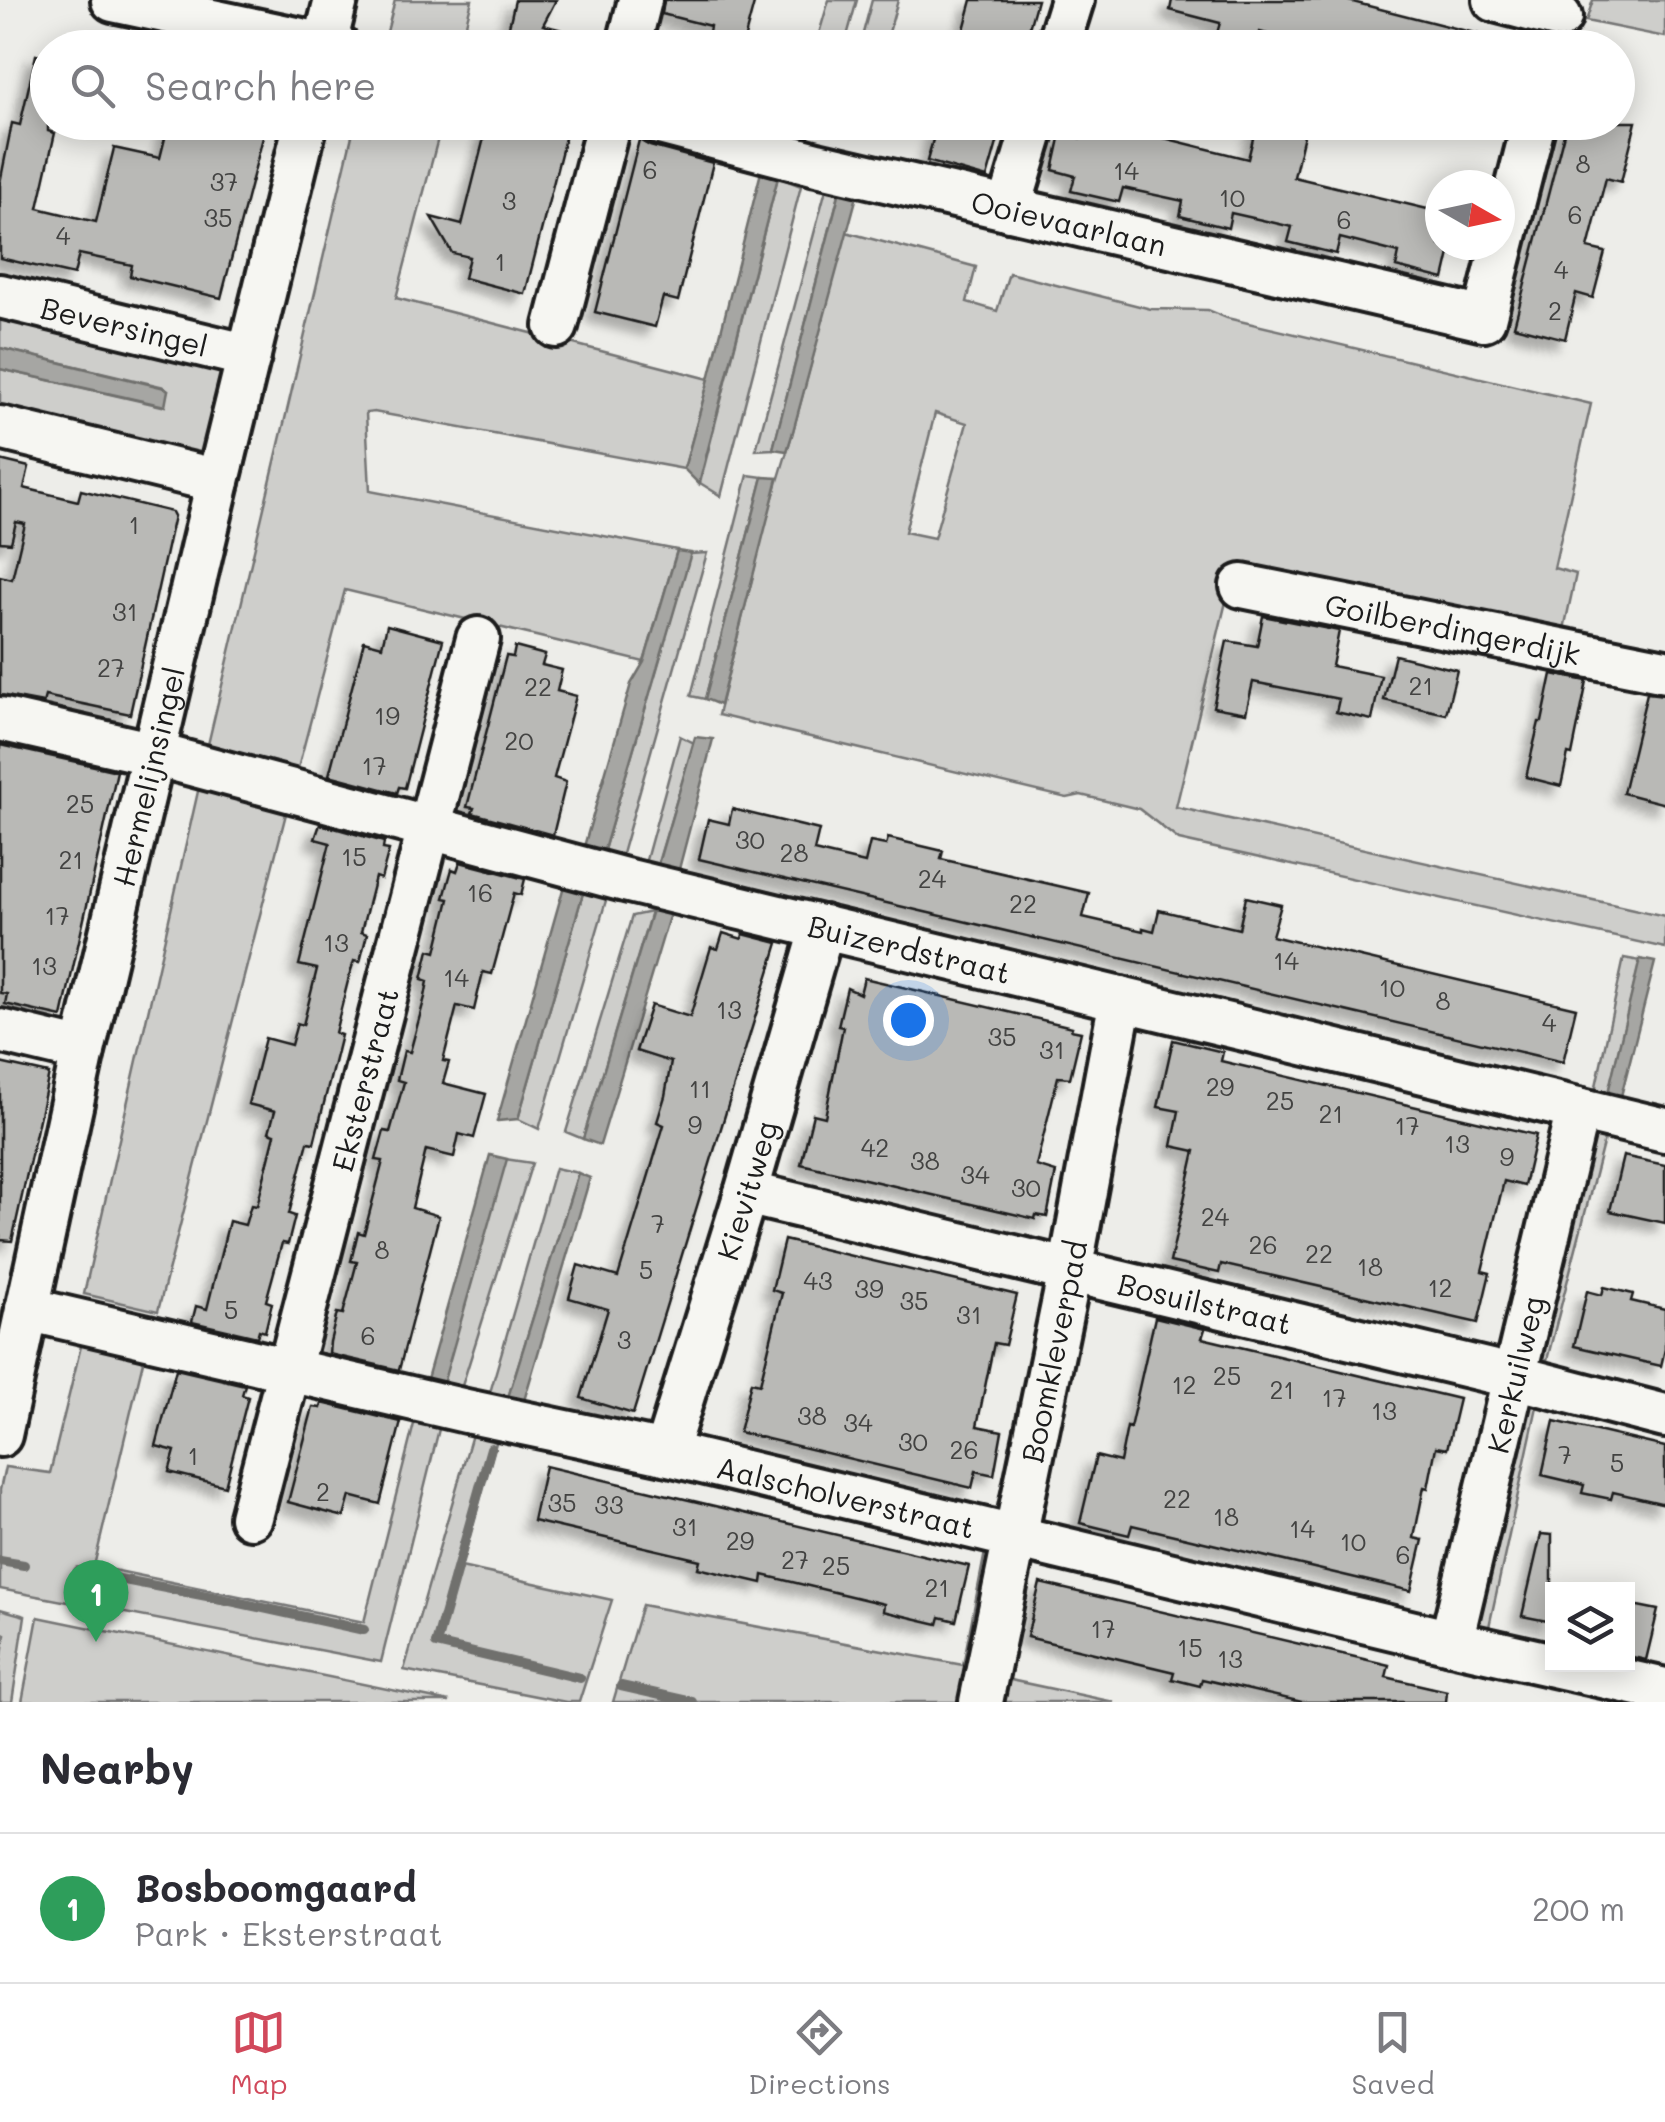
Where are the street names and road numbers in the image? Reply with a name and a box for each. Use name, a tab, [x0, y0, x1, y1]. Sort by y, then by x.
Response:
street label: Ooievaarlaan	[967, 181, 1170, 265]
street label: Beversingel	[37, 287, 212, 365]
street label: Goilberdingerdijk	[1322, 583, 1584, 674]
street label: Hermelijnsingel	[103, 662, 193, 890]
street label: Buizerdstraat	[804, 905, 1015, 992]
street label: Eksterstraat	[321, 983, 407, 1175]
street label: Kievitweg	[706, 1116, 786, 1265]
street label: Boomkleverpad	[1011, 1237, 1095, 1466]
street label: Bosuilstraat	[1114, 1263, 1296, 1343]
street label: Kerkuilweg	[1477, 1292, 1553, 1457]
street label: Aalscholverstraat	[713, 1446, 979, 1547]

